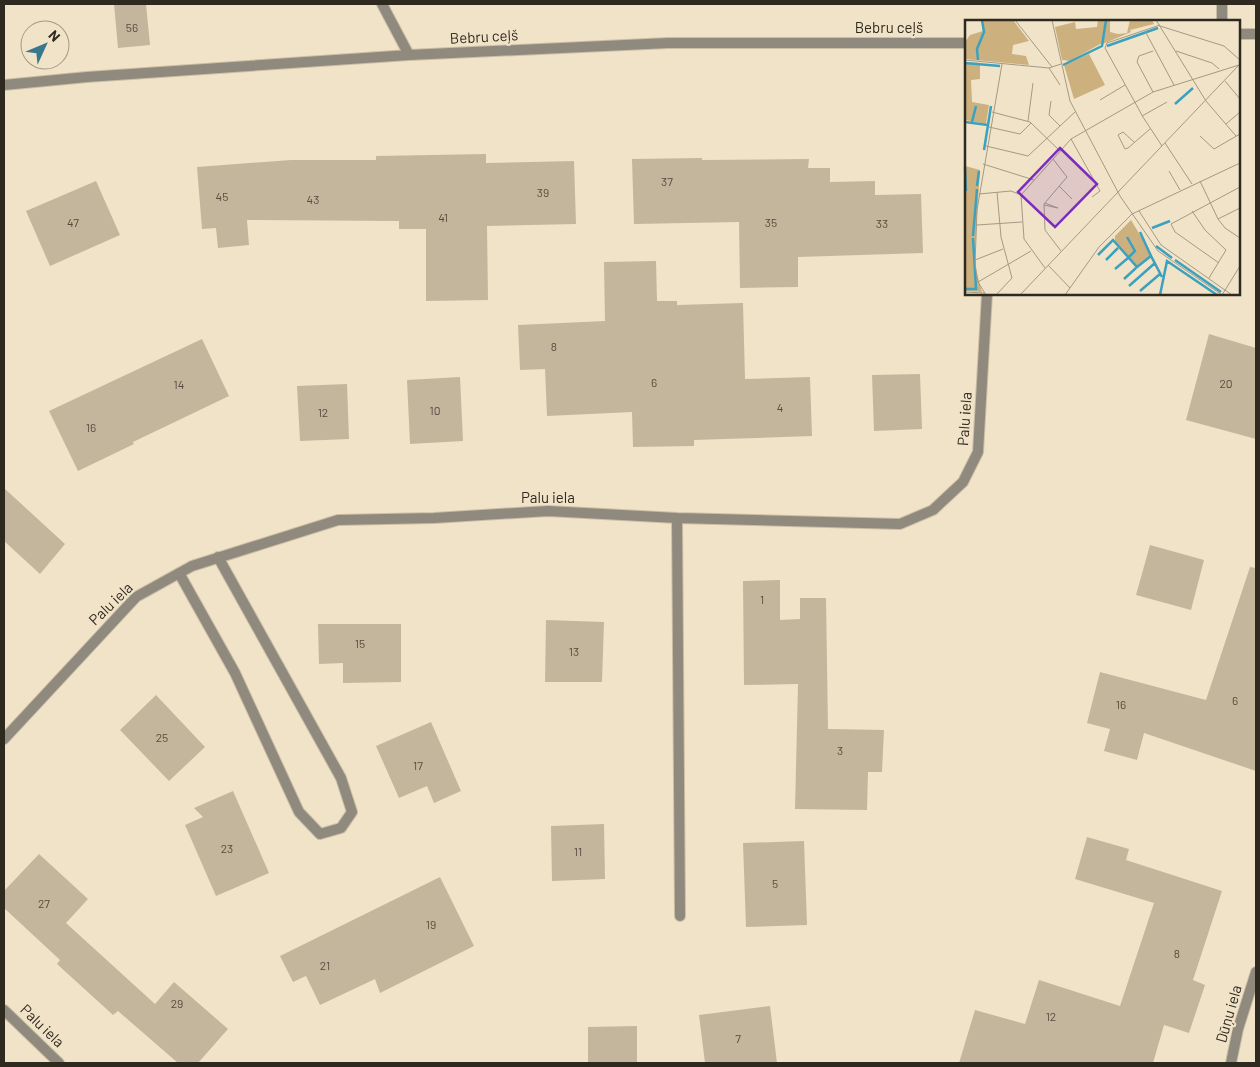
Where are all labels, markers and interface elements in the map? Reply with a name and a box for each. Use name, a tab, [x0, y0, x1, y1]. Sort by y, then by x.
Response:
street label: Bebru ceļš	[855, 18, 923, 36]
north arrow	[20, 20, 70, 70]
house number: 56	[126, 20, 138, 34]
inset map	[965, 20, 1240, 295]
street label: Bebru ceļš	[449, 25, 519, 47]
text: N	[45, 26, 64, 45]
house number: 37	[661, 174, 673, 188]
house number: 39	[537, 185, 549, 199]
house number: 45	[216, 189, 228, 203]
house number: 43	[307, 192, 319, 206]
house number: 41	[438, 210, 448, 224]
house number: 47	[67, 215, 79, 229]
house number: 35	[765, 215, 777, 229]
house number: 33	[876, 216, 888, 230]
house number: 8	[551, 339, 557, 353]
house number: 6	[651, 375, 657, 389]
house number: 20	[1219, 376, 1233, 390]
house number: 14	[174, 377, 184, 391]
street label: Palu iela	[953, 391, 975, 446]
house number: 4	[777, 400, 783, 414]
house number: 10	[430, 403, 440, 417]
house number: 12	[318, 405, 328, 419]
house number: 16	[86, 420, 96, 434]
street label: Palu iela	[521, 488, 575, 506]
street label: Palu iela	[85, 578, 136, 628]
house number: 1	[760, 592, 764, 606]
house number: 15	[355, 636, 365, 650]
house number: 13	[569, 644, 579, 658]
house number: 6	[1232, 693, 1238, 707]
house number: 16	[1116, 697, 1126, 711]
house number: 25	[156, 730, 168, 744]
house number: 3	[837, 743, 843, 757]
house number: 17	[413, 758, 423, 772]
house number: 23	[221, 841, 233, 855]
house number: 11	[574, 844, 582, 858]
house number: 5	[772, 876, 778, 890]
house number: 27	[38, 896, 50, 910]
house number: 19	[426, 917, 436, 931]
house number: 8	[1174, 946, 1180, 960]
house number: 21	[320, 958, 330, 972]
street label: Dūņu iela	[1211, 983, 1245, 1045]
house number: 29	[171, 996, 183, 1010]
street label: Palu iela	[17, 1000, 68, 1050]
house number: 12	[1046, 1009, 1056, 1023]
house number: 7	[735, 1031, 741, 1045]

